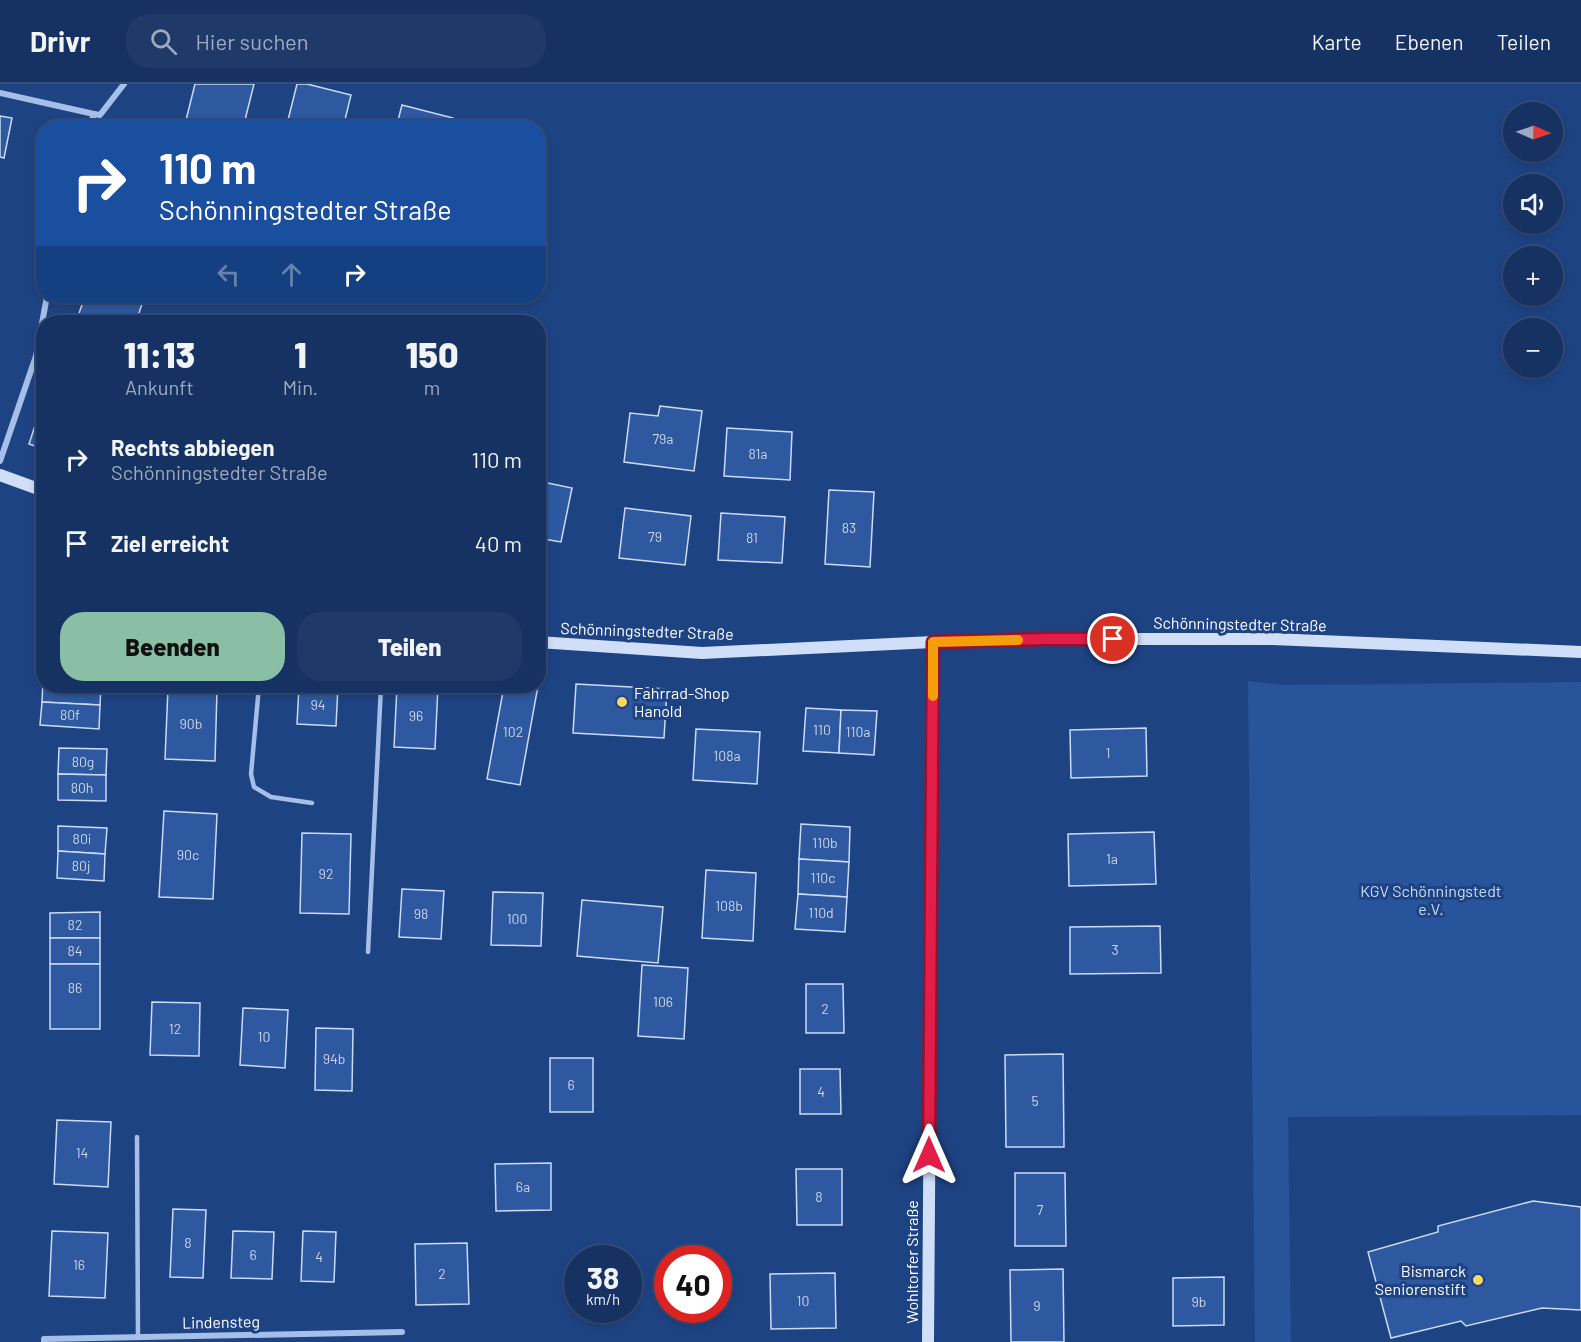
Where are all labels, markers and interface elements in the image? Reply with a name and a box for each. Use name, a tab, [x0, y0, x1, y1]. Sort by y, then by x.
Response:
search box	[126, 14, 546, 68]
text: Drivr	[30, 24, 90, 58]
icon: search	[147, 25, 180, 58]
text: Hier suchen	[195, 28, 309, 54]
text: Karte	[1312, 29, 1362, 54]
text: Ebenen	[1395, 29, 1464, 54]
text: Teilen	[1497, 29, 1551, 54]
north arrow	[1503, 102, 1563, 162]
map controls	[1503, 102, 1563, 378]
text: 110 m	[159, 142, 256, 192]
icon: right	[60, 144, 138, 222]
button: sound	[1503, 174, 1563, 234]
text: Schönningstedter Straße	[159, 193, 452, 225]
button: +	[1503, 246, 1563, 306]
icon: left	[212, 258, 245, 291]
icon: ahead	[275, 258, 308, 291]
icon: right	[338, 258, 371, 291]
button: −	[1503, 318, 1563, 378]
text: 11:13	[123, 332, 195, 375]
text: 1	[294, 332, 307, 375]
text: 150	[406, 332, 459, 375]
text: Ankunft	[125, 375, 194, 399]
text: Min.	[283, 375, 318, 399]
text: m	[424, 375, 440, 399]
house number: 79a	[652, 430, 674, 447]
text: Rechts abbiegen	[111, 434, 274, 460]
icon: right	[60, 443, 93, 476]
house number: 81a	[749, 445, 767, 462]
text: 110 m	[472, 446, 522, 472]
text: Schönningstedter Straße	[111, 460, 328, 484]
house number: 83	[842, 519, 856, 536]
icon: arrive	[60, 527, 93, 560]
house number: 79	[648, 528, 662, 545]
house number: 81	[746, 529, 758, 546]
text: Ziel erreicht	[111, 530, 229, 556]
text: 40 m	[475, 530, 522, 556]
button: Beenden	[60, 612, 285, 681]
button: Teilen	[297, 612, 522, 681]
street label: Schönningstedter Straße	[1153, 612, 1327, 635]
pin	[1087, 613, 1138, 664]
street label: Schönningstedter Straße	[560, 618, 734, 643]
icon: arrive	[1096, 622, 1129, 655]
place label: Fahrrad-Shop Hanold	[634, 683, 730, 720]
marker: Fahrrad-Shop Hanold	[615, 695, 629, 709]
house number: 94	[310, 696, 326, 713]
house number: 80f	[60, 706, 80, 723]
house number: 96	[409, 707, 423, 724]
house number: 90b	[180, 715, 202, 732]
house number: 110	[813, 721, 831, 738]
house number: 102	[503, 723, 523, 740]
house number: 110a	[846, 723, 870, 740]
house number: 1	[1106, 744, 1110, 761]
house number: 108a	[713, 747, 741, 764]
house number: 80g	[72, 753, 94, 770]
house number: 80h	[71, 779, 93, 796]
house number: 80i	[73, 830, 91, 847]
house number: 110b	[812, 834, 838, 851]
house number: 90c	[177, 846, 199, 863]
house number: 1a	[1106, 850, 1118, 867]
house number: 80j	[72, 857, 90, 874]
house number: 92	[319, 865, 333, 882]
house number: 110c	[810, 869, 836, 886]
park label: KGV Schönningstedt e.V.	[1360, 881, 1502, 918]
house number: 108b	[715, 897, 743, 914]
house number: 110d	[808, 904, 834, 921]
house number: 98	[414, 905, 428, 922]
house number: 100	[507, 910, 527, 927]
house number: 82	[68, 916, 82, 933]
house number: 3	[1111, 941, 1119, 958]
house number: 84	[67, 942, 83, 959]
house number: 86	[68, 979, 82, 996]
house number: 106	[653, 993, 673, 1010]
house number: 2	[821, 1000, 829, 1017]
house number: 12	[169, 1020, 181, 1037]
house number: 10	[258, 1028, 270, 1045]
house number: 94b	[323, 1050, 345, 1067]
house number: 6	[567, 1076, 575, 1093]
house number: 4	[817, 1083, 825, 1100]
house number: 5	[1031, 1092, 1039, 1109]
position arrow	[897, 1123, 961, 1187]
house number: 14	[76, 1144, 88, 1161]
house number: 6a	[516, 1178, 530, 1195]
house number: 8	[815, 1188, 823, 1205]
street label: Wohltorfer Straße	[902, 1200, 921, 1324]
house number: 7	[1037, 1201, 1044, 1218]
house number: 8	[184, 1234, 192, 1251]
speed limit sign: 40	[654, 1245, 732, 1323]
house number: 6	[249, 1246, 257, 1263]
house number: 4	[315, 1248, 323, 1265]
house number: 16	[73, 1256, 85, 1273]
text: 38	[587, 1259, 619, 1295]
place label: Bismarck Seniorenstift	[1375, 1261, 1466, 1298]
house number: 2	[438, 1265, 446, 1282]
marker: Bismarck Seniorenstift	[1471, 1273, 1485, 1287]
text: km/h	[586, 1290, 620, 1308]
house number: 10	[797, 1292, 809, 1309]
house number: 9b	[1192, 1293, 1206, 1310]
house number: 9	[1033, 1297, 1041, 1314]
street label: Lindensteg	[182, 1311, 260, 1332]

